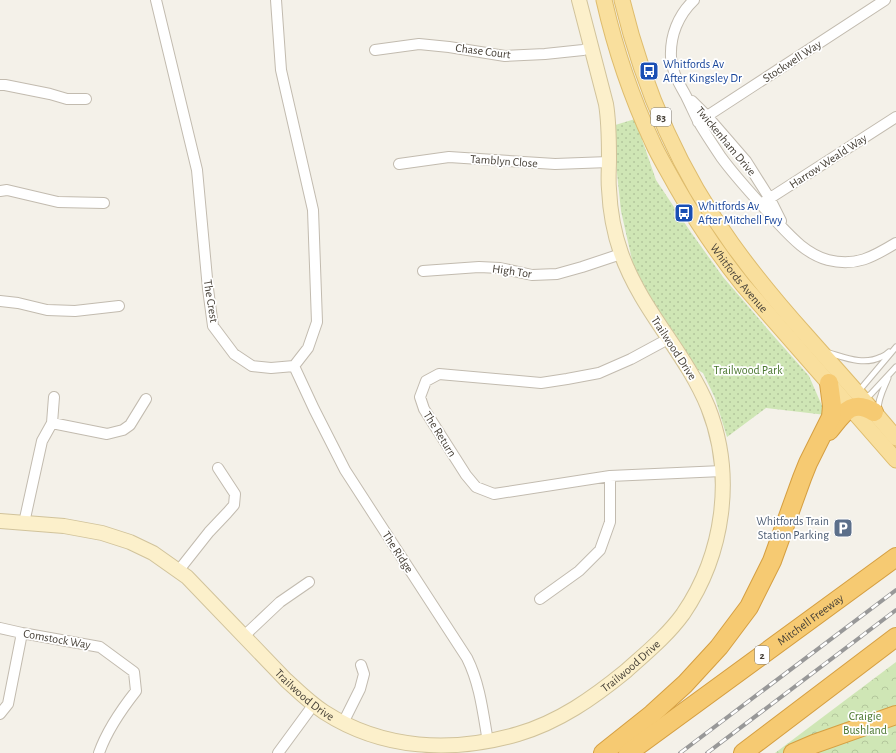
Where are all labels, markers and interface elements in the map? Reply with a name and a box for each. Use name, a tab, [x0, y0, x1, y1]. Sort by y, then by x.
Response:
street label: Stockwell Way	[761, 38, 824, 85]
street label: Chase Court	[455, 42, 511, 60]
place label: Whitfords Av After Kingsley Dr	[663, 58, 742, 85]
bus stop icon: Whitfords Av After Kingsley Dr	[638, 60, 660, 82]
street label: Twickenham Drive	[694, 104, 758, 178]
road number: 83	[651, 108, 671, 126]
street label: Harrow Weald Way	[787, 131, 870, 191]
street label: Tamblyn Close	[470, 153, 538, 170]
place label: Whitfords Av After Mitchell Fwy	[698, 200, 782, 227]
bus stop icon: Whitfords Av After Mitchell Fwy	[673, 202, 695, 224]
street label: Whitfords Avenue	[708, 241, 770, 315]
street label: High Tor	[491, 262, 533, 280]
street label: The Crest	[202, 279, 220, 323]
street label: Trailwood Drive	[649, 314, 699, 382]
park label: Trailwood Park	[714, 364, 783, 376]
street label: The Return	[421, 409, 459, 459]
place label: Whitfords Train Station Parking	[756, 515, 829, 541]
parking icon: Whitfords Train Station Parking	[832, 517, 854, 539]
street label: The Ridge	[380, 529, 416, 575]
street label: Mitchell Freeway	[775, 592, 846, 648]
street label: Comstock Way	[22, 627, 92, 652]
street label: Trailwood Drive	[599, 638, 662, 694]
road number: 2	[755, 646, 769, 664]
street label: Trailwood Drive	[273, 667, 336, 723]
park label: Craigie Bushland	[843, 710, 887, 736]

